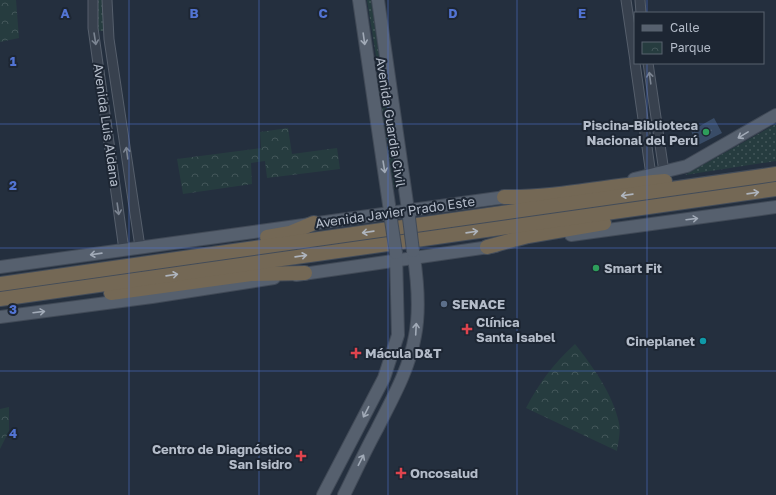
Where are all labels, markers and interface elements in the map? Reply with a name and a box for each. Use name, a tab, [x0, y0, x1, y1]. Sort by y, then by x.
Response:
text: A	[60, 5, 70, 21]
text: B	[189, 5, 199, 21]
text: C	[318, 5, 328, 21]
text: D	[448, 5, 458, 21]
text: E	[578, 5, 586, 21]
legend	[634, 12, 764, 64]
text: Calle	[670, 20, 700, 35]
one-way arrow	[91, 32, 99, 45]
one-way arrow	[360, 32, 368, 45]
text: Parque	[670, 40, 711, 55]
text: 1	[10, 53, 17, 69]
street label: Avenida Guardia Civil	[373, 56, 409, 188]
street label: Avenida Luis Aldana	[90, 62, 124, 188]
one-way arrow	[647, 72, 654, 85]
place label: Piscina-Biblioteca Nacional del Perú	[583, 117, 698, 148]
marker: Piscina-Biblioteca Nacional del Perú	[701, 127, 711, 137]
one-way arrow	[737, 132, 749, 140]
one-way arrow	[123, 147, 131, 160]
one-way arrow	[380, 160, 388, 173]
text: 2	[9, 177, 17, 193]
one-way arrow	[746, 189, 759, 197]
one-way arrow	[621, 191, 634, 199]
street label: Avenida Javier Prado Este	[314, 193, 476, 231]
one-way arrow	[114, 202, 122, 215]
one-way arrow	[685, 215, 698, 223]
one-way arrow	[362, 228, 375, 236]
one-way arrow	[465, 228, 478, 236]
one-way arrow	[90, 250, 103, 258]
one-way arrow	[294, 252, 307, 260]
place label: Smart Fit	[604, 260, 662, 276]
marker: Smart Fit	[591, 263, 601, 273]
one-way arrow	[166, 271, 179, 279]
place label: SENACE	[452, 296, 505, 312]
marker: SENACE	[439, 299, 449, 309]
text: 3	[9, 301, 17, 317]
one-way arrow	[32, 308, 45, 316]
place label: Clínica Santa Isabel	[476, 314, 556, 345]
one-way arrow	[412, 323, 420, 336]
marker: Clínica Santa Isabel	[461, 323, 473, 335]
place label: Cineplanet	[626, 333, 695, 349]
marker: Cineplanet	[698, 336, 708, 346]
place label: Mácula D&T	[365, 345, 442, 361]
marker: Mácula D&T	[350, 347, 362, 359]
one-way arrow	[362, 406, 369, 418]
text: 4	[9, 425, 17, 441]
place label: Centro de Diagnóstico San Isidro	[152, 441, 292, 472]
marker: Centro de Diagnóstico San Isidro	[295, 450, 307, 462]
one-way arrow	[358, 454, 365, 466]
place label: Oncosalud	[410, 465, 478, 481]
marker: Oncosalud	[395, 467, 407, 479]

